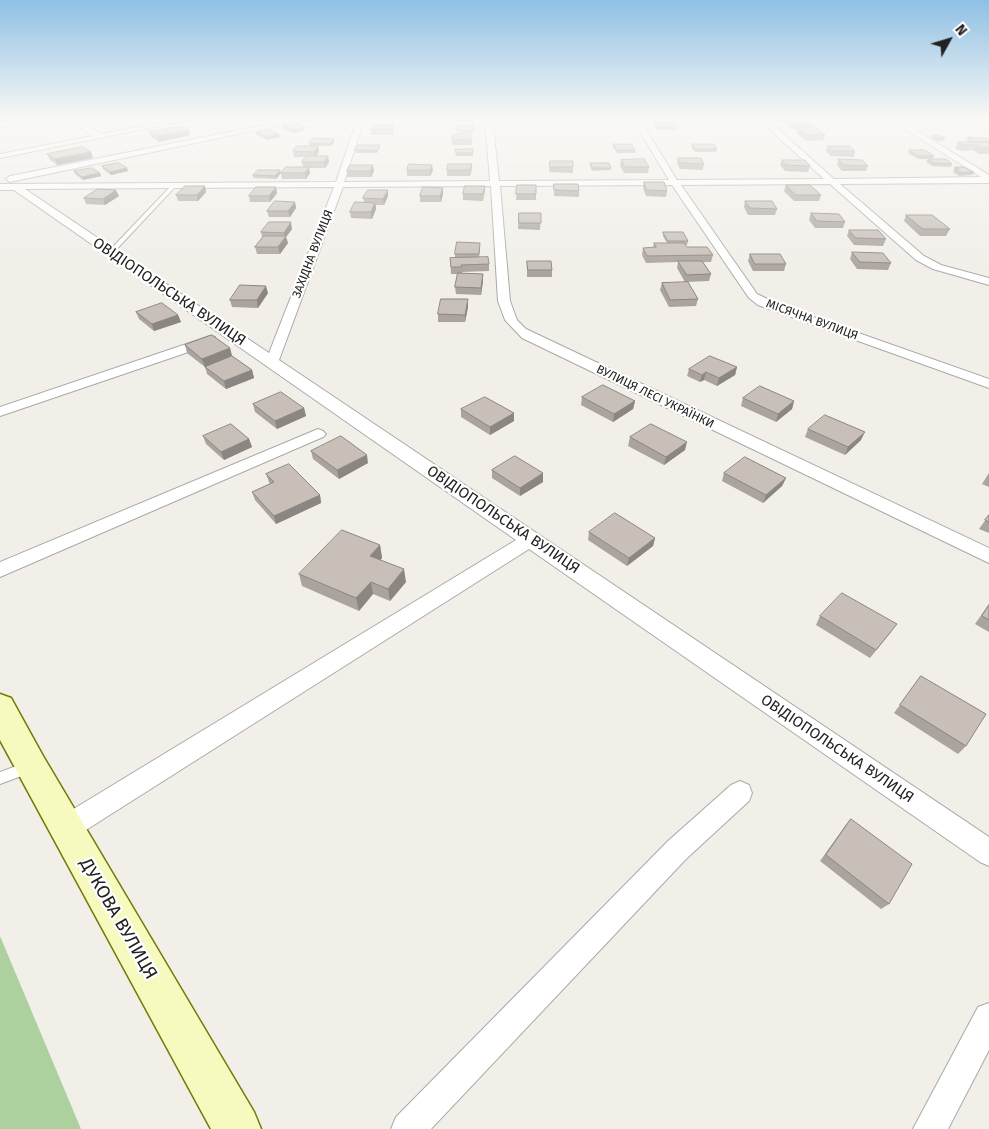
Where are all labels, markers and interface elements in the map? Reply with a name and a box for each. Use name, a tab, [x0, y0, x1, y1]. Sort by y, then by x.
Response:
north arrow	[924, 15, 974, 65]
text: N	[952, 21, 971, 39]
street label: ЗАХІДНА ВУЛИЦЯ	[290, 208, 336, 300]
street label: ОВІДІОПОЛЬСЬКА ВУЛИЦЯ	[89, 234, 249, 350]
street label: МІСЯЧНА ВУЛИЦЯ	[764, 297, 860, 343]
street label: ВУЛИЦЯ ЛЕСІ УКРАЇНКИ	[594, 362, 716, 432]
street label: ОВІДІОПОЛЬСЬКА ВУЛИЦЯ	[423, 462, 583, 578]
street label: ОВІДІОПОЛЬСЬКА ВУЛИЦЯ	[757, 691, 917, 807]
street label: ДУКОВА ВУЛИЦЯ	[75, 855, 161, 983]

